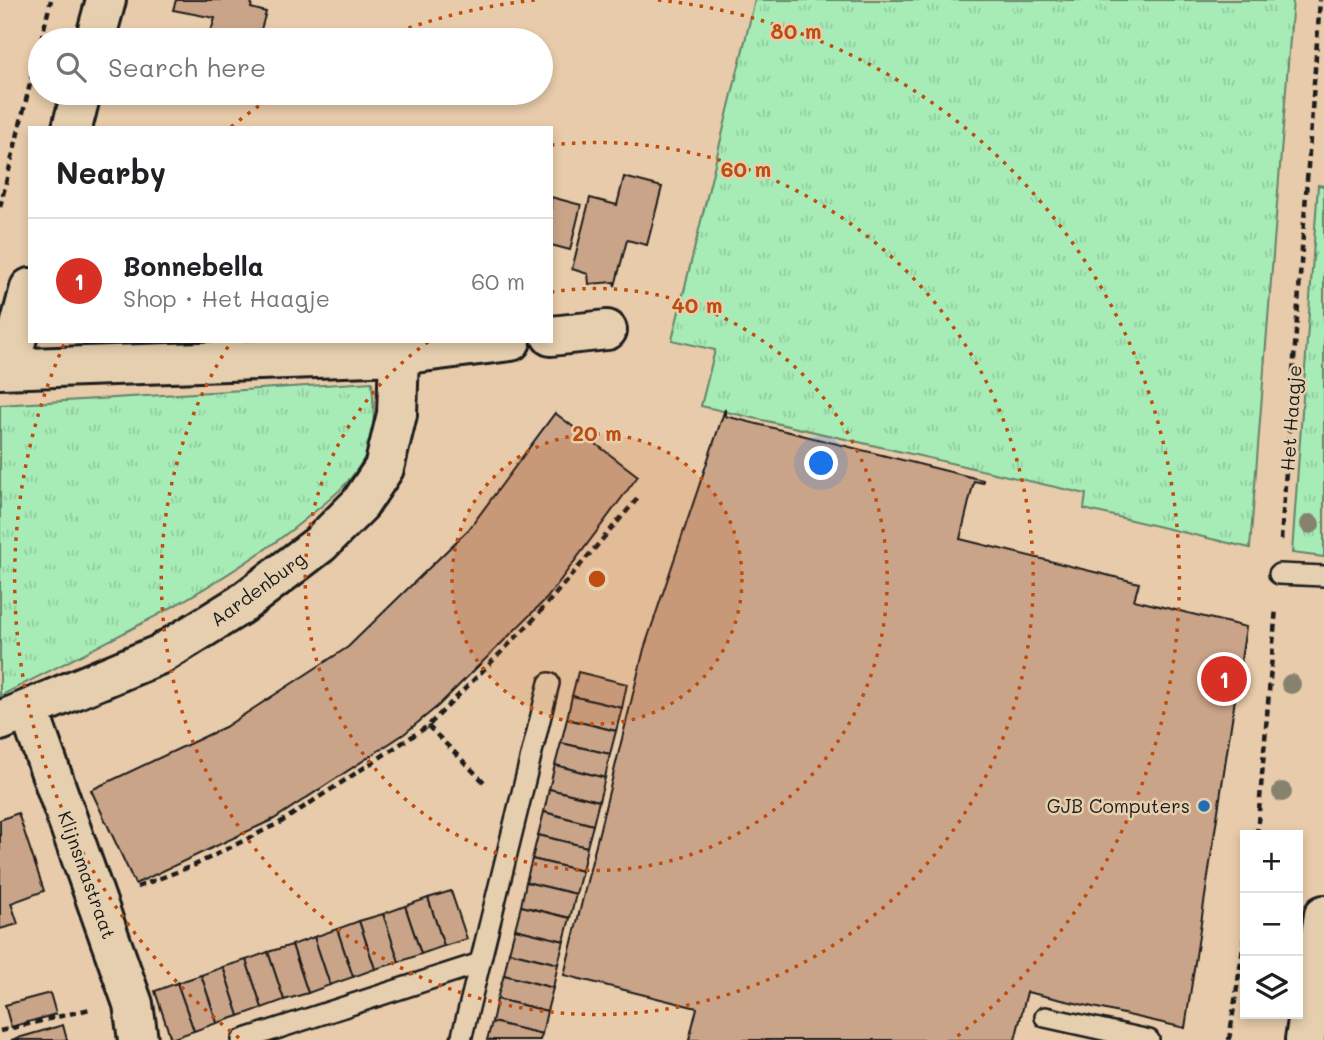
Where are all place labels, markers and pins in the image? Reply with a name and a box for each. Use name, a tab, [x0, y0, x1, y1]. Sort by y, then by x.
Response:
centre of rings	[585, 567, 609, 591]
pin: 1	[1201, 653, 1247, 705]
place label: GJB Computers	[1047, 793, 1190, 818]
marker: GJB Computers	[1196, 798, 1212, 814]

